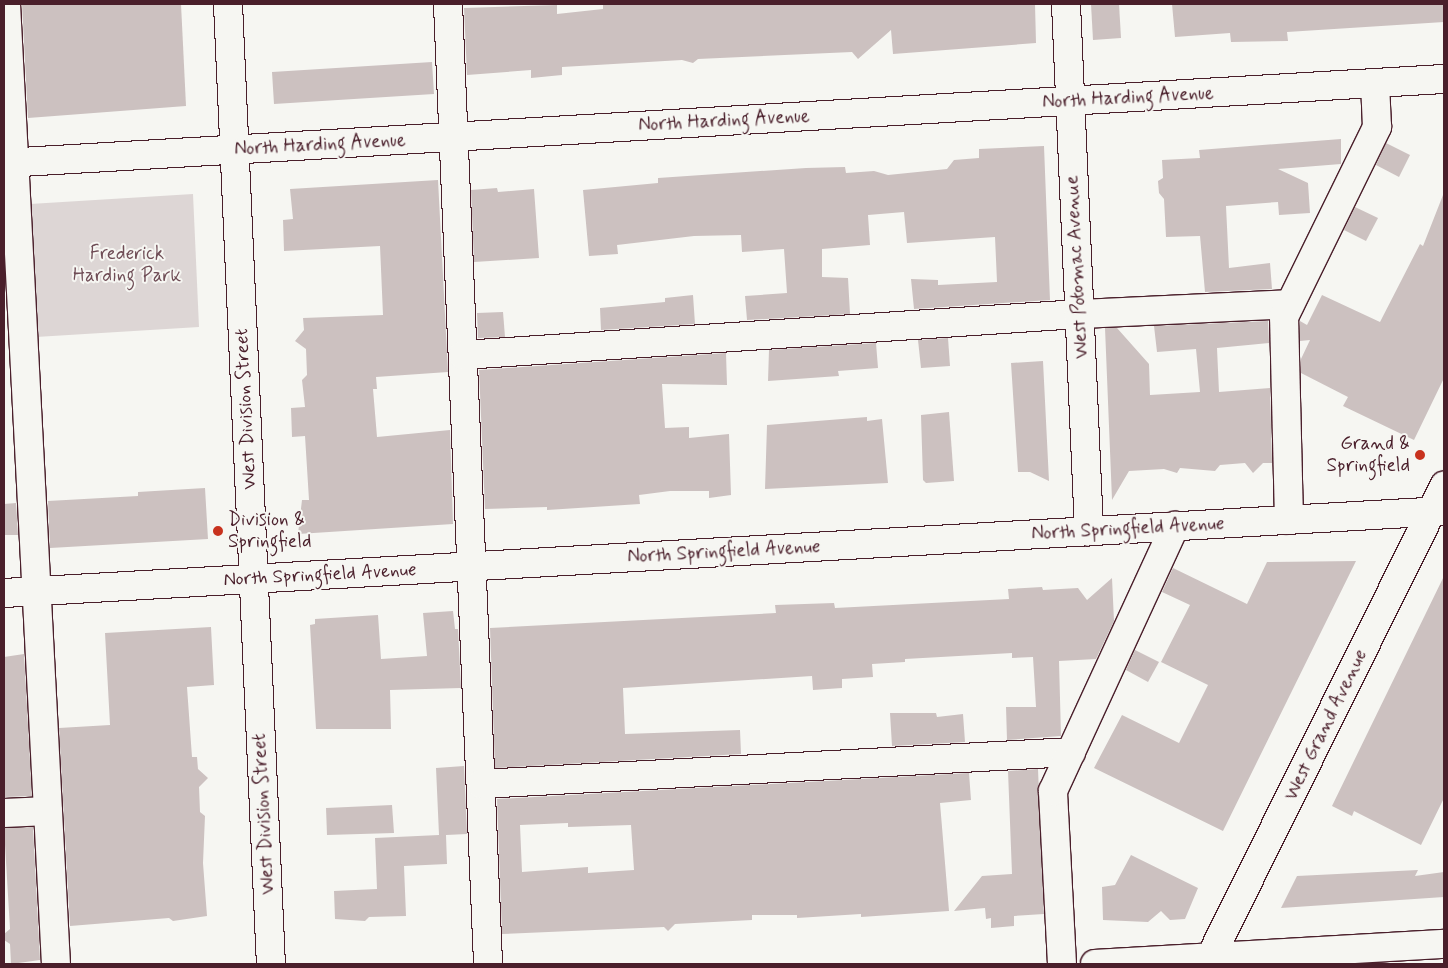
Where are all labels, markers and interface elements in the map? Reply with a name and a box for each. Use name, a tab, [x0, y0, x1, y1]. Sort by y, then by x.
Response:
street label: North Harding Avenue	[1039, 82, 1217, 114]
street label: North Harding Avenue	[635, 105, 813, 137]
street label: North Harding Avenue	[231, 129, 409, 161]
street label: West Potomac Avenue	[1061, 177, 1093, 357]
park label: Frederick Harding Park	[74, 243, 180, 287]
street label: West Division Street	[230, 326, 262, 492]
place label: Grand & Springfield	[1327, 433, 1410, 477]
marker: Grand & Springfield	[1414, 449, 1426, 461]
place label: Division & Springfield	[228, 509, 311, 553]
street label: North Springfield Avenue	[1029, 512, 1227, 546]
marker: Division & Springfield	[212, 525, 224, 537]
street label: North Springfield Avenue	[625, 535, 823, 569]
street label: North Springfield Avenue	[221, 558, 419, 592]
street label: West Grand Avenue	[1280, 647, 1372, 803]
street label: West Division Street	[248, 731, 280, 897]

